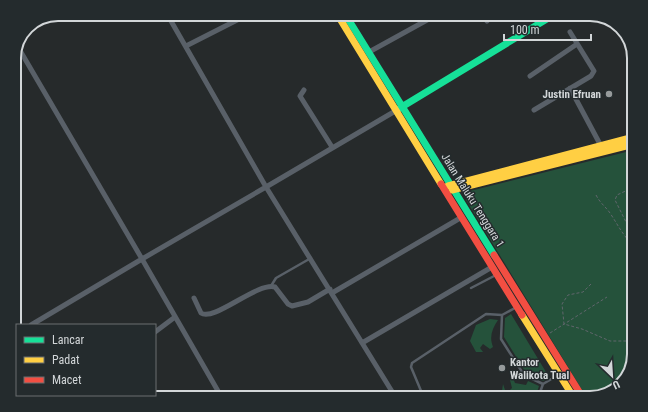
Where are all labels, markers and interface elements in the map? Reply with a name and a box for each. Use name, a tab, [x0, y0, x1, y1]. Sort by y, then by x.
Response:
scale bar	[504, 16, 591, 42]
text: 100 m	[510, 23, 540, 37]
place label: Justin Efruan	[543, 88, 601, 101]
marker: Justin Efruan	[604, 89, 614, 99]
street label: Jalan Maluku Tenggara 1	[438, 151, 507, 250]
legend	[16, 324, 156, 396]
text: Lancar	[52, 333, 85, 347]
text: Padat	[52, 353, 80, 367]
place label: Kantor Walikota Tual	[510, 356, 570, 382]
north arrow	[592, 356, 632, 396]
marker: Kantor Walikota Tual	[497, 363, 507, 373]
text: Macet	[52, 373, 82, 387]
text: U	[610, 377, 622, 392]

